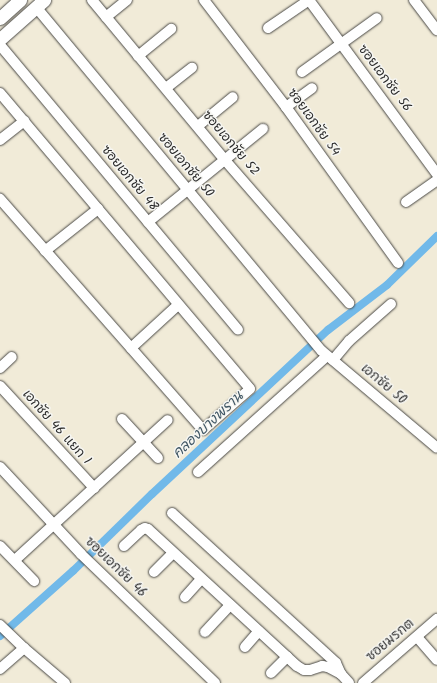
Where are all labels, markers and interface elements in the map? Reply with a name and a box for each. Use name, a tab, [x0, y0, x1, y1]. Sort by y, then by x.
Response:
street label: ซอยเอกชัย 56	[354, 43, 414, 115]
street label: ซอยเอกชัย 54	[283, 86, 343, 160]
street label: ซอยเอกชัย 52	[198, 108, 262, 180]
street label: ซอยเอกชัย 50	[154, 131, 216, 201]
street label: ซอยเอกชัย 48	[97, 143, 161, 215]
street label: เอกชัย 50	[357, 361, 409, 409]
street label: เอกชัย 46 แยก 1	[18, 387, 94, 469]
water label: คลองบางพราน	[169, 388, 247, 462]
street label: ซอยเอกชัย 46	[81, 535, 149, 601]
street label: ซอยมรกต	[364, 617, 418, 665]

